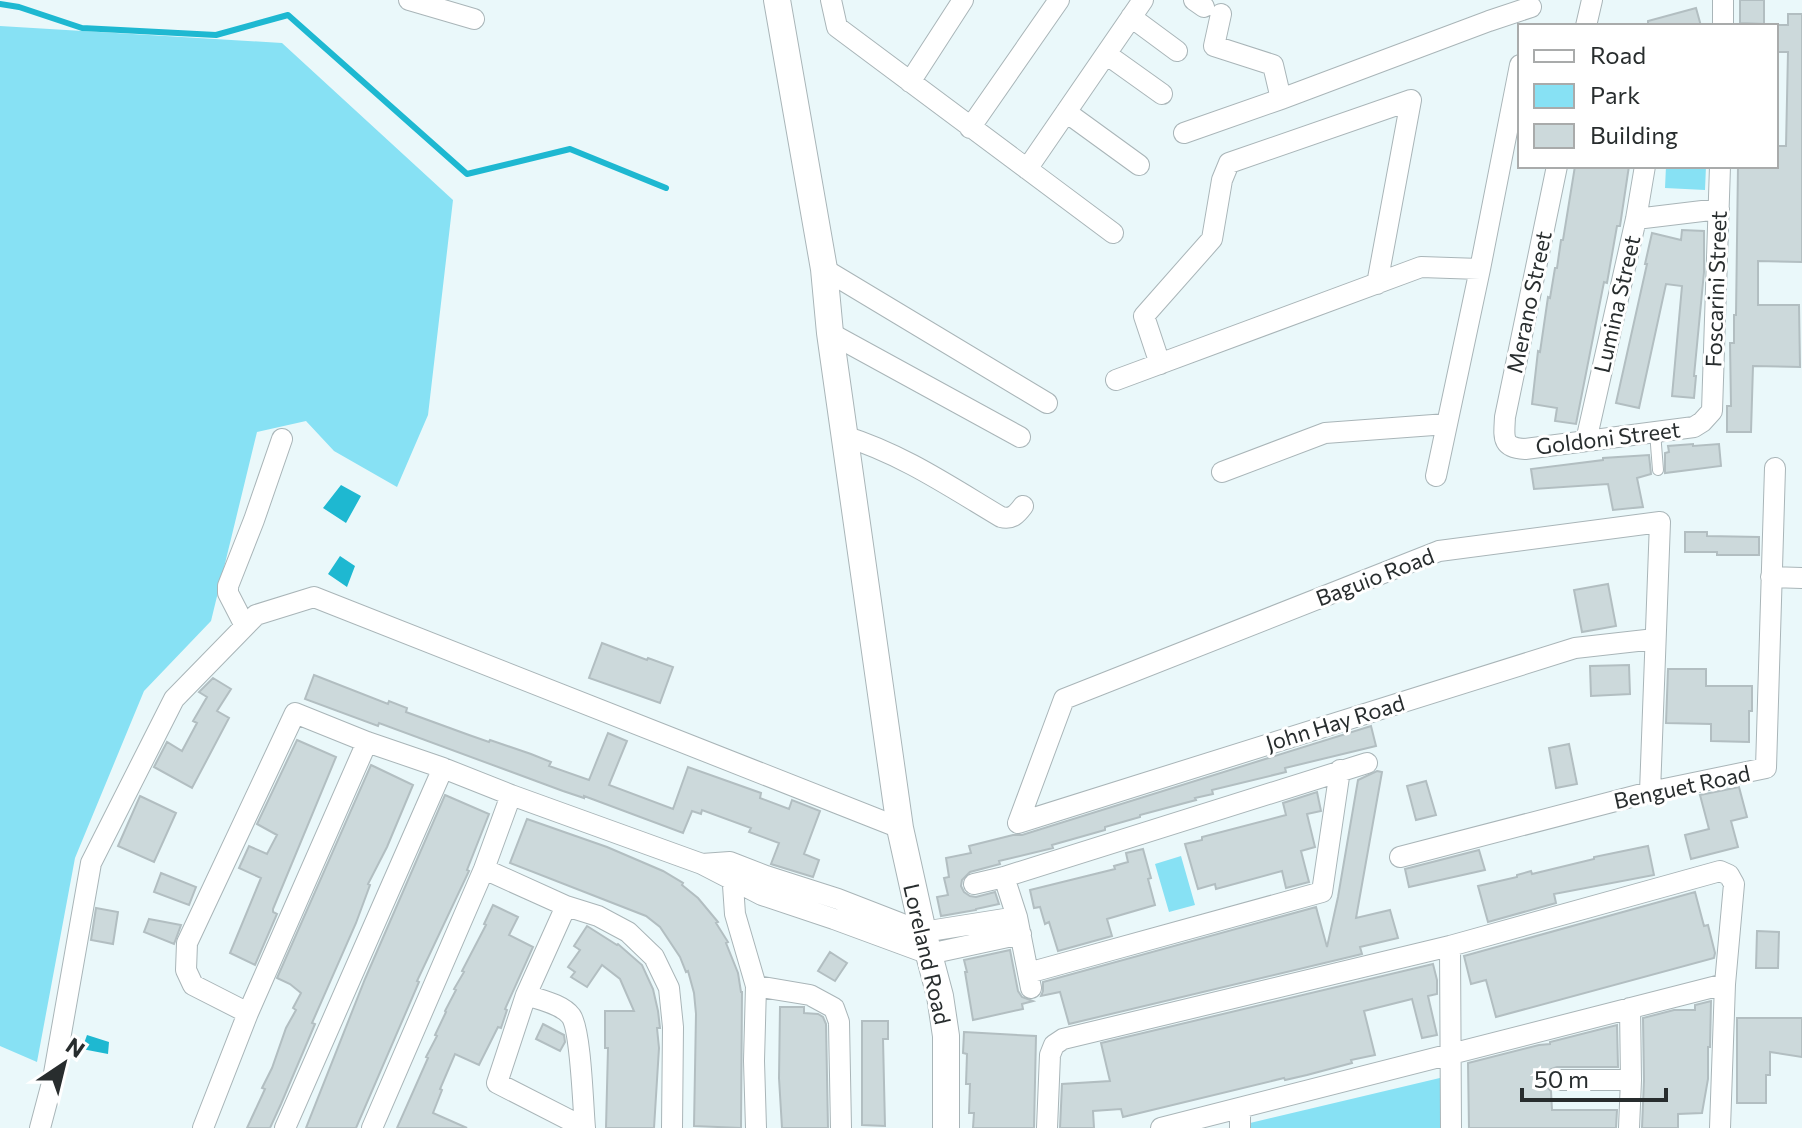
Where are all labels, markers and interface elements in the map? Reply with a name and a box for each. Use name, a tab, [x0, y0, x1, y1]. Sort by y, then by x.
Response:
legend	[1518, 24, 1778, 168]
text: Road	[1590, 40, 1646, 69]
text: Park	[1590, 80, 1640, 109]
text: Building	[1590, 120, 1678, 149]
street label: Foscarini Street	[1699, 210, 1732, 368]
street label: Merano Street	[1500, 228, 1557, 376]
street label: Lumina Street	[1588, 233, 1645, 375]
street label: Goldoni Street	[1534, 415, 1682, 460]
street label: Baguio Road	[1312, 542, 1438, 611]
street label: John Hay Road	[1262, 689, 1408, 756]
street label: Benguet Road	[1611, 759, 1753, 814]
street label: Loreland Road	[898, 881, 957, 1027]
north arrow	[24, 1024, 104, 1104]
text: N	[61, 1031, 90, 1063]
scale bar	[1522, 1052, 1666, 1102]
text: 50 m	[1534, 1064, 1589, 1093]

